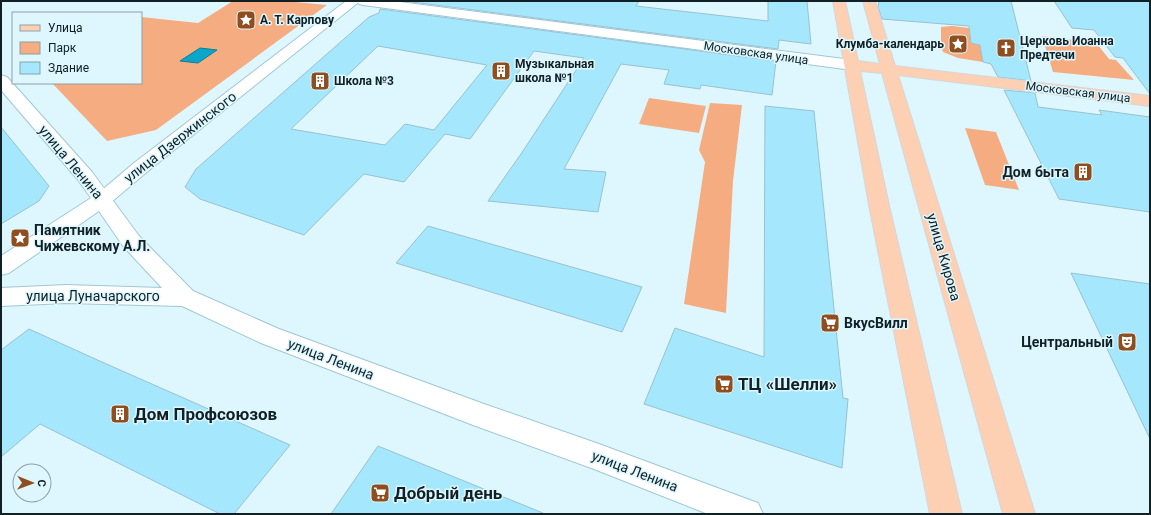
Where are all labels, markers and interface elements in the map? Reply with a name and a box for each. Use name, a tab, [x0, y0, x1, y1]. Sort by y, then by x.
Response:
place icon: А. Т. Карпову	[235, 9, 257, 31]
legend	[12, 12, 142, 84]
place label: А. Т. Карпову	[260, 13, 335, 27]
text: Улица	[48, 21, 83, 35]
place icon: Клумба-календарь	[947, 33, 969, 55]
place label: Церковь Иоанна Предтечи	[1020, 34, 1114, 62]
place label: Клумба-календарь	[836, 37, 944, 51]
church icon: Церковь Иоанна Предтечи	[995, 37, 1017, 59]
street label: Московская улица	[703, 39, 809, 67]
text: Парк	[48, 41, 77, 55]
place label: Музыкальная школа №1	[515, 57, 594, 85]
building icon: Музыкальная школа №1	[490, 60, 512, 82]
text: Здание	[48, 61, 89, 75]
building icon: Школа №3	[309, 70, 331, 92]
place label: Школа №3	[334, 74, 394, 88]
street label: Московская улица	[1025, 79, 1131, 105]
street label: улица Дзержинского	[121, 88, 239, 186]
street label: улица Ленина	[36, 122, 106, 202]
building icon: Дом быта	[1072, 161, 1094, 183]
place label: Дом быта	[1002, 164, 1069, 180]
street label: улица Кирова	[924, 211, 964, 303]
place label: Памятник Чижевскому А.Л.	[34, 222, 150, 254]
place icon: Памятник Чижевскому А.Л.	[9, 227, 31, 249]
street label: улица Луначарского	[26, 288, 160, 304]
supermarket icon: ВкусВилл	[819, 312, 841, 334]
place label: ВкусВилл	[844, 315, 908, 331]
theatre icon: Центральный	[1116, 331, 1138, 353]
place label: Центральный	[1021, 334, 1113, 350]
street label: улица Ленина	[286, 335, 376, 383]
supermarket icon: ТЦ «Шелли»	[713, 373, 735, 395]
place label: ТЦ «Шелли»	[738, 374, 837, 394]
building icon: Дом Профсоюзов	[109, 403, 131, 425]
place label: Дом Профсоюзов	[134, 404, 278, 424]
street label: улица Ленина	[590, 447, 680, 495]
north arrow	[12, 463, 52, 503]
text: С	[35, 479, 48, 487]
supermarket icon: Добрый день	[369, 482, 391, 504]
place label: Добрый день	[394, 483, 503, 503]

